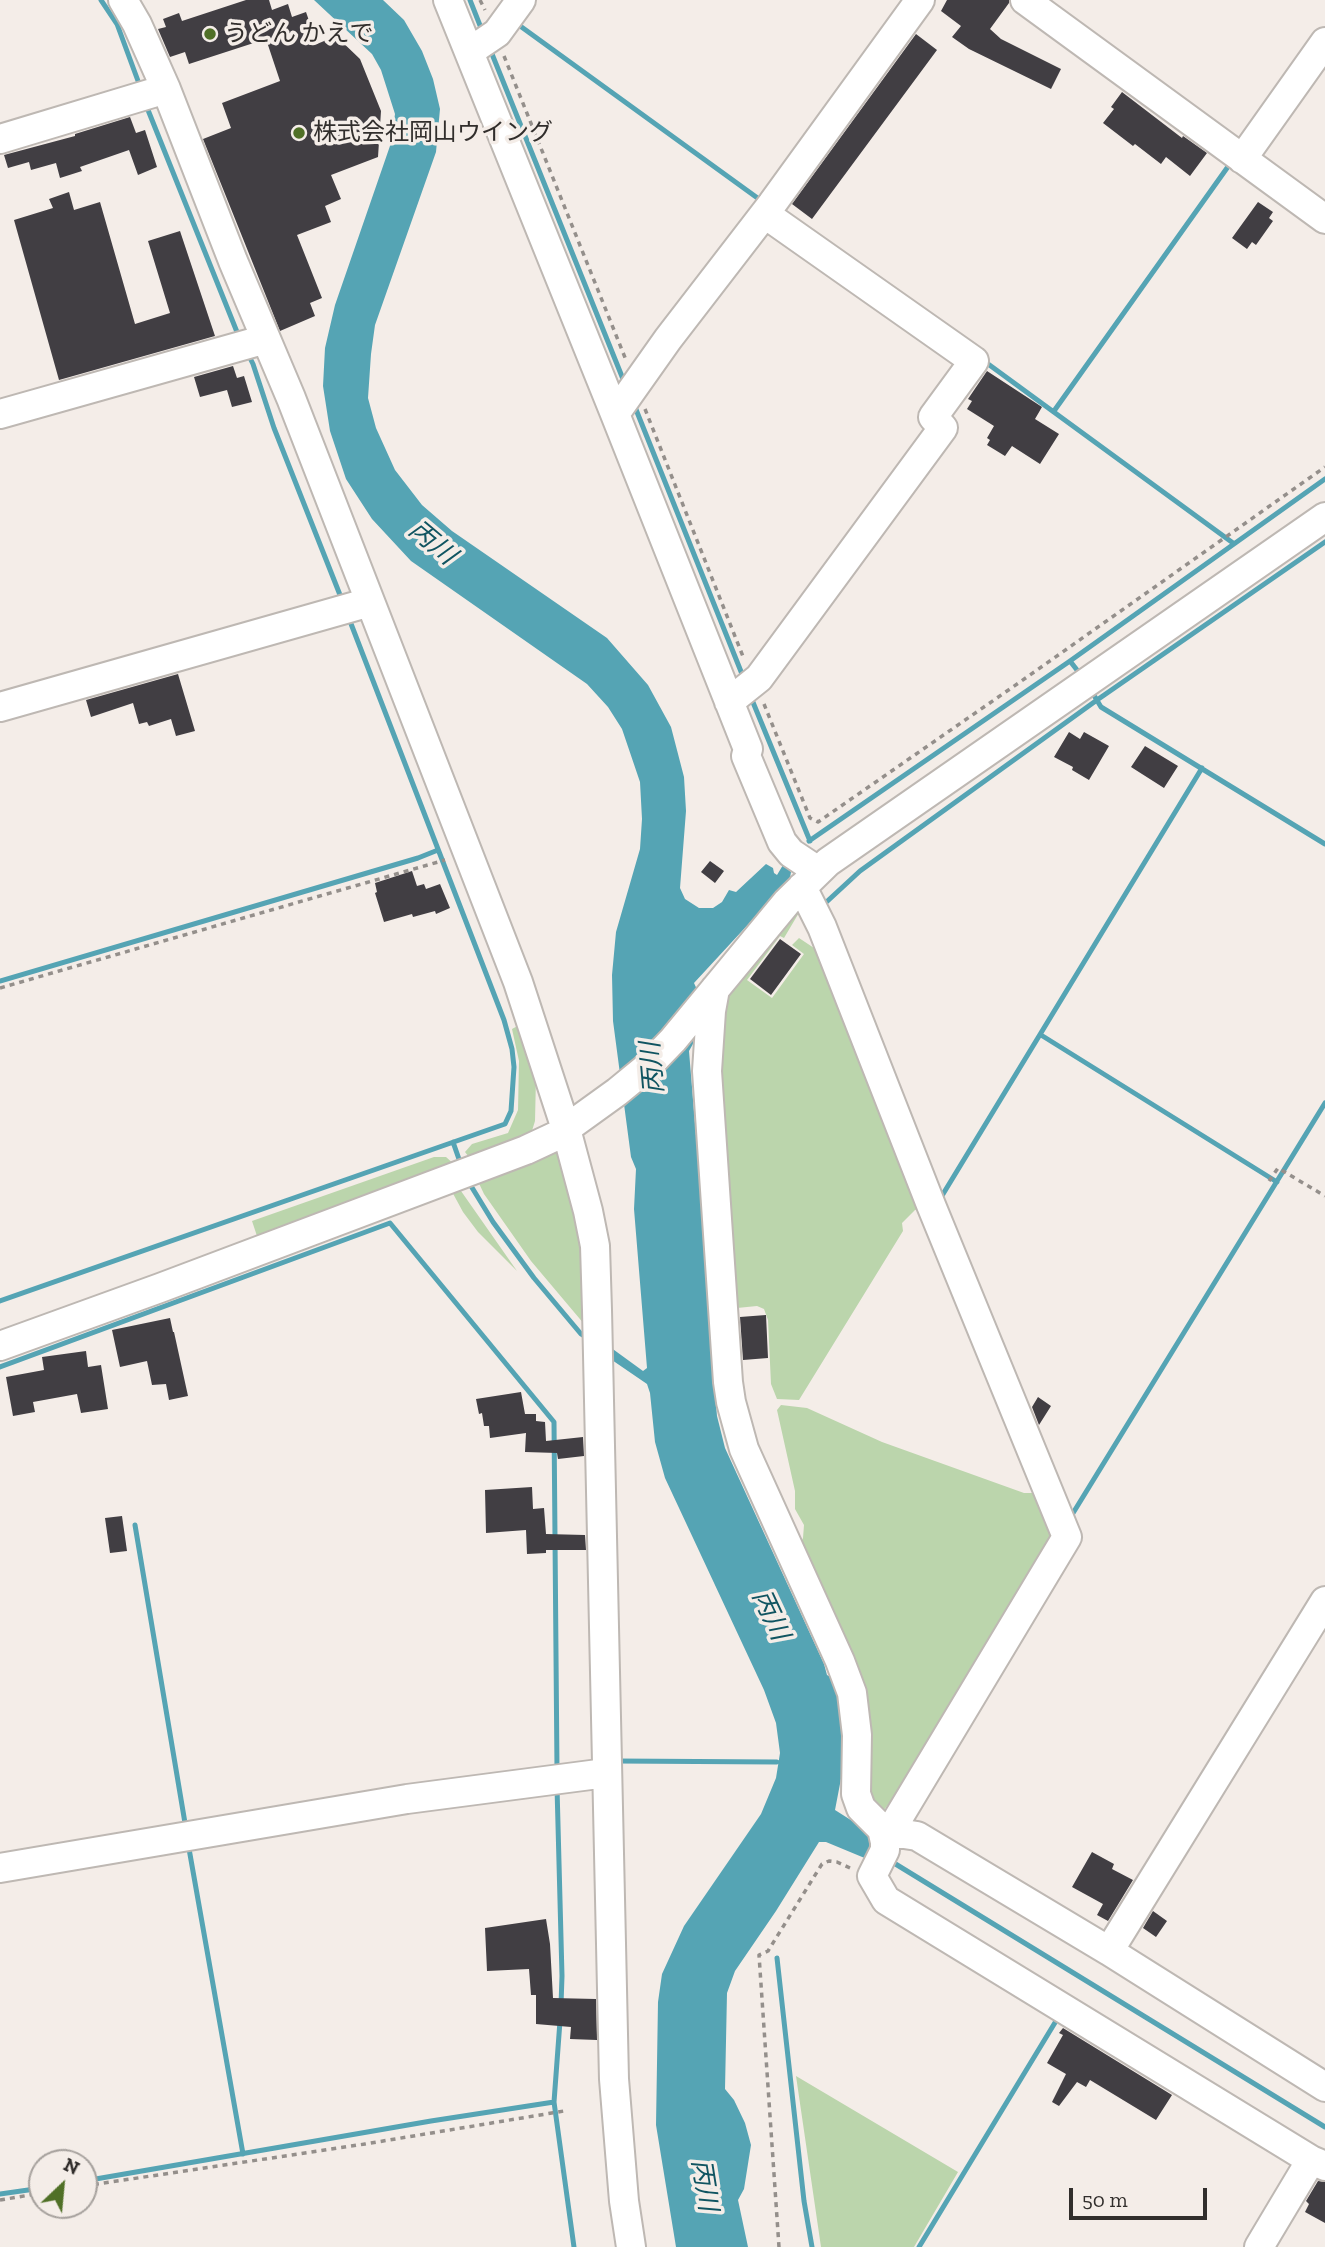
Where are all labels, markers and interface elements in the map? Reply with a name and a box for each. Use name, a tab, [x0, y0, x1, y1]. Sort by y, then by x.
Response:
place label: うどん かえで	[224, 20, 373, 48]
marker: うどん かえで	[202, 26, 218, 42]
place label: 株式会社岡山ウイング	[313, 119, 553, 147]
marker: 株式会社岡山ウイング	[291, 125, 307, 141]
water label: 丙川	[402, 514, 462, 572]
water label: 丙川	[635, 1041, 671, 1095]
water label: 丙川	[745, 1585, 795, 1645]
north arrow	[28, 2149, 98, 2219]
text: N	[60, 2153, 83, 2180]
water label: 丙川	[685, 2157, 723, 2213]
scale bar	[1073, 2174, 1211, 2218]
text: 50 m	[1082, 2187, 1128, 2212]

